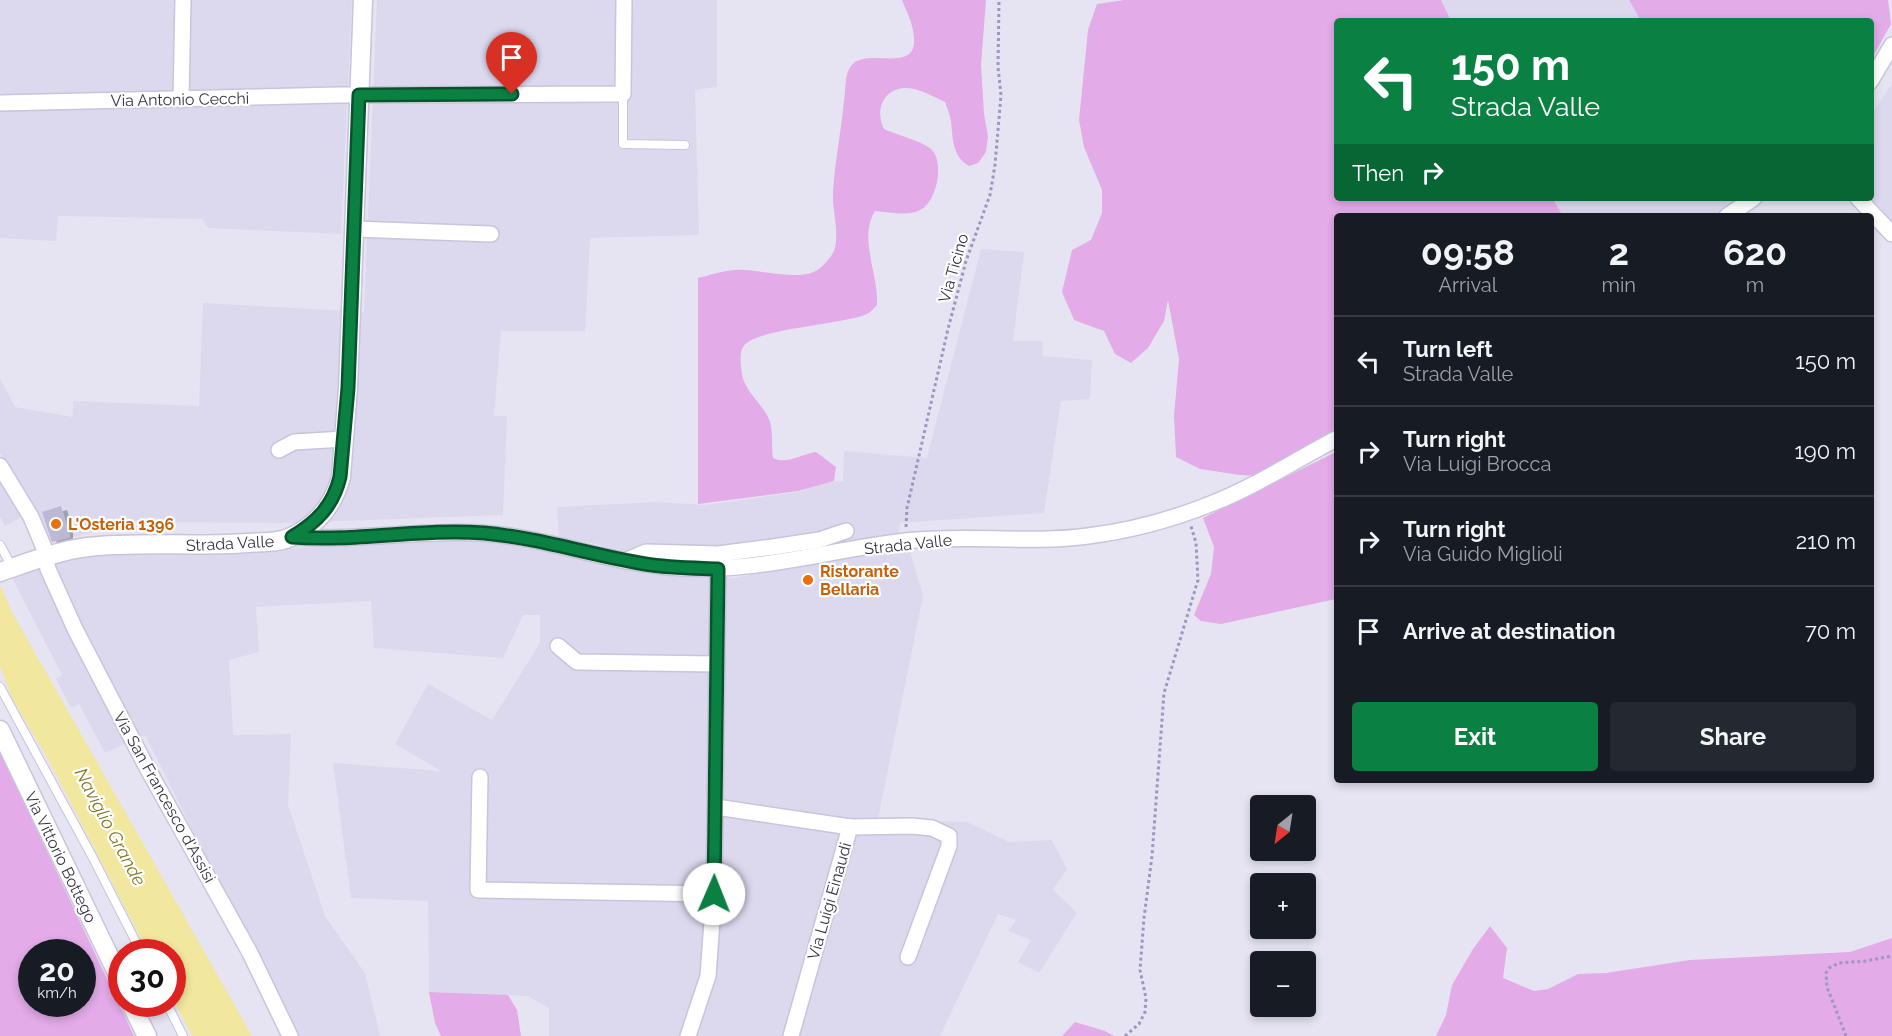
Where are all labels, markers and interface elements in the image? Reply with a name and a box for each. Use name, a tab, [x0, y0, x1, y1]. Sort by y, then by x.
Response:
pin	[486, 32, 537, 94]
icon: arrive	[495, 41, 528, 74]
text: 150 m	[1451, 41, 1570, 90]
icon: left	[1352, 42, 1430, 120]
street label: Via Antonio Cecchi	[111, 89, 249, 110]
text: Strada Valle	[1451, 91, 1600, 122]
icon: right	[1416, 156, 1449, 189]
text: Then	[1352, 160, 1404, 186]
street label: Via Ticino	[935, 231, 972, 305]
text: 09:58	[1421, 231, 1515, 273]
text: 2	[1609, 231, 1629, 273]
text: 620	[1723, 231, 1787, 273]
text: Arrival	[1438, 273, 1497, 297]
text: min	[1602, 273, 1636, 297]
text: m	[1746, 273, 1764, 297]
text: Turn left	[1403, 336, 1493, 362]
icon: left	[1352, 345, 1385, 378]
text: 150 m	[1795, 348, 1856, 374]
text: Strada Valle	[1403, 362, 1513, 386]
text: Turn right	[1403, 426, 1506, 452]
icon: right	[1352, 435, 1385, 468]
text: 190 m	[1794, 438, 1856, 464]
text: Via Luigi Brocca	[1403, 452, 1551, 476]
place label: L'Osteria 1396	[68, 515, 174, 534]
text: Turn right	[1403, 516, 1506, 542]
marker: L'Osteria 1396	[49, 517, 63, 531]
icon: right	[1352, 525, 1385, 558]
text: 210 m	[1796, 528, 1856, 554]
street label: Strada Valle	[863, 530, 953, 559]
street label: Strada Valle	[185, 532, 275, 555]
text: Via Guido Miglioli	[1403, 542, 1563, 566]
place label: Ristorante Bellaria	[820, 562, 899, 599]
marker: Ristorante Bellaria	[801, 573, 815, 587]
icon: arrive	[1352, 615, 1385, 648]
text: Arrive at destination	[1403, 618, 1616, 644]
text: 70 m	[1805, 618, 1856, 644]
button: Exit	[1352, 702, 1598, 771]
button: Share	[1610, 702, 1856, 771]
street label: Via San Francesco d'Assisi	[110, 708, 220, 886]
water label: Naviglio Grande	[71, 764, 150, 889]
street label: Via Vittorio Bottego	[21, 789, 100, 926]
north arrow	[1250, 795, 1316, 861]
map controls	[1250, 795, 1316, 1017]
street label: Via Luigi Einaudi	[804, 840, 855, 962]
position arrow	[682, 862, 746, 926]
button: +	[1250, 873, 1316, 939]
speed limit sign: 30	[108, 939, 186, 1017]
button: −	[1250, 951, 1316, 1017]
text: 20	[39, 953, 75, 988]
text: km/h	[37, 984, 77, 1002]

